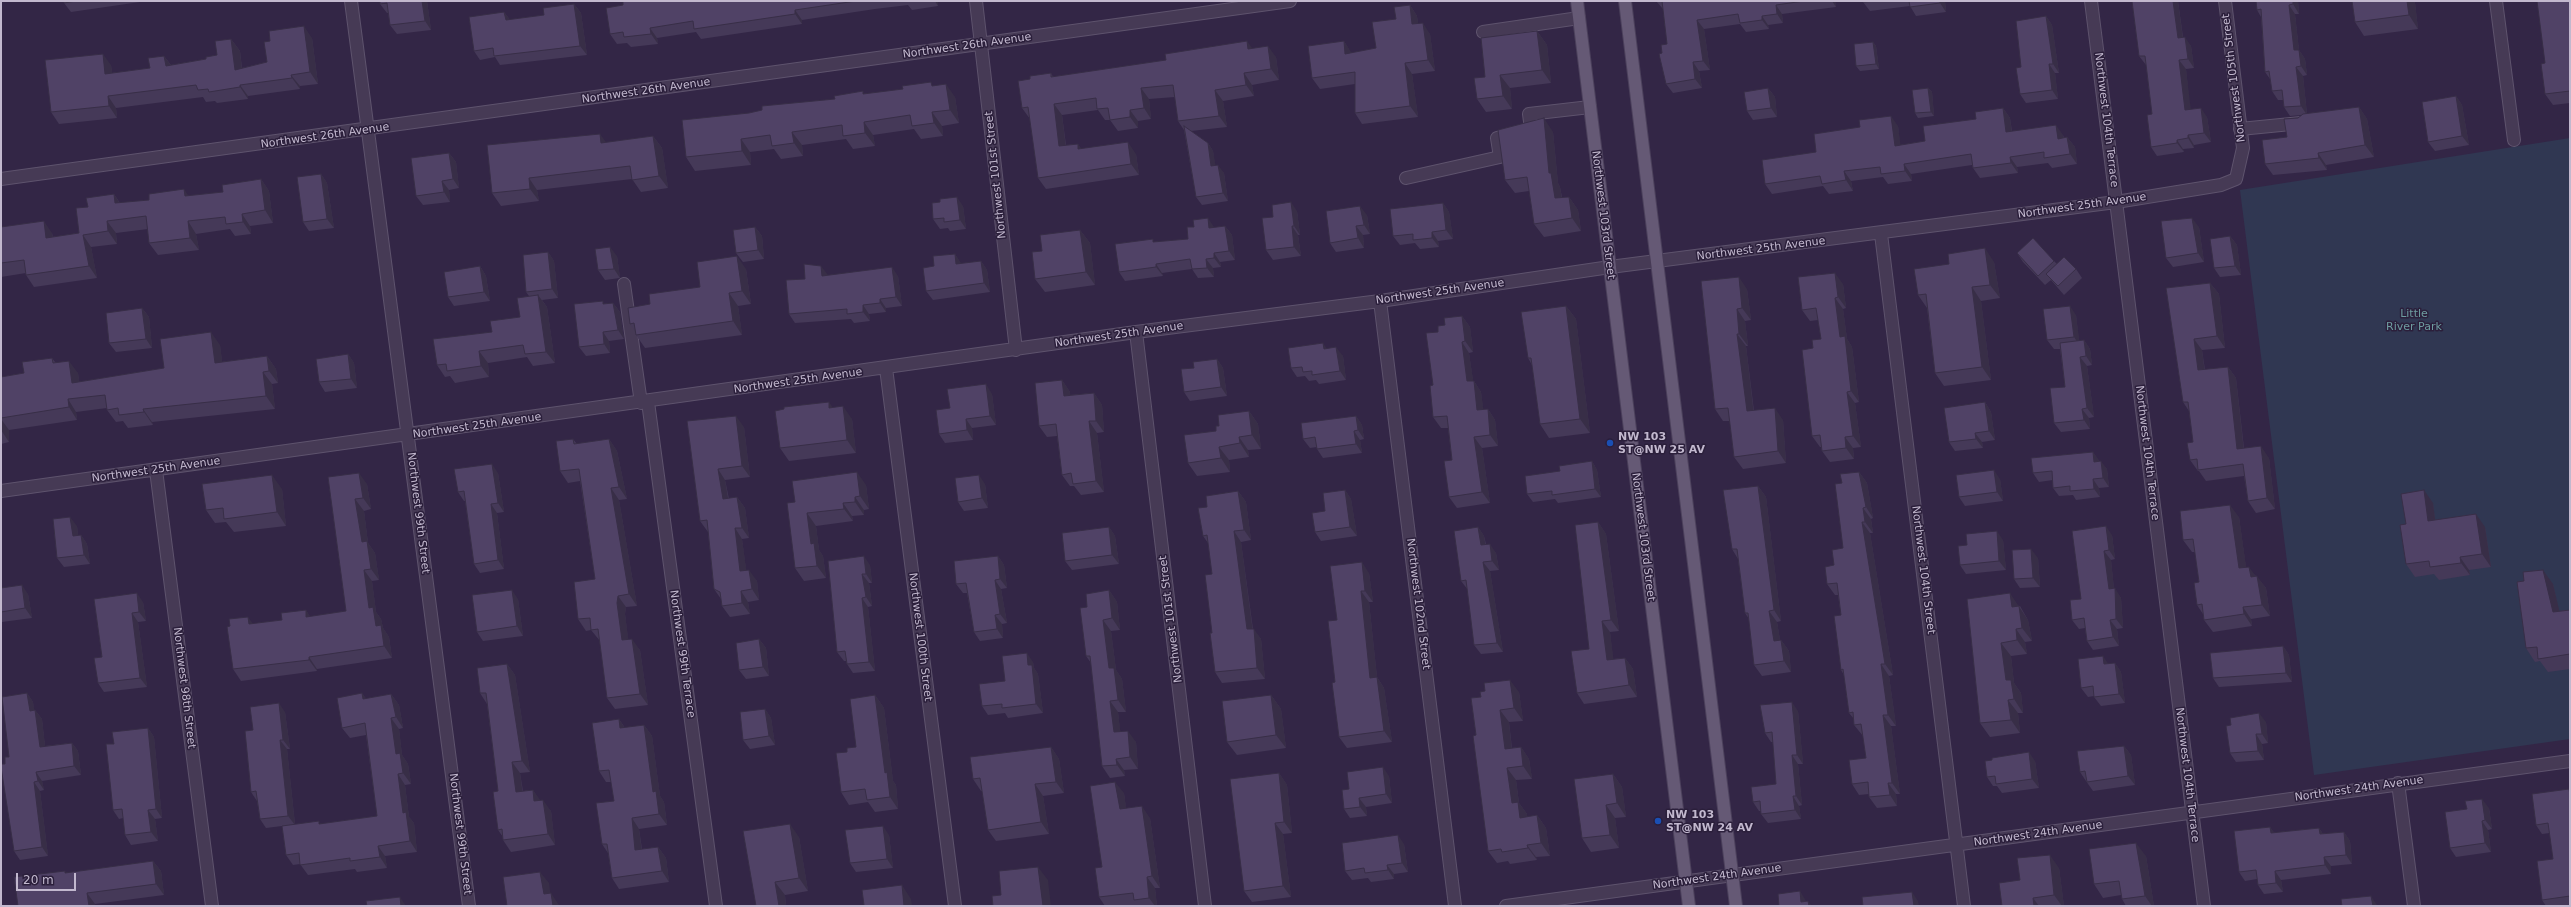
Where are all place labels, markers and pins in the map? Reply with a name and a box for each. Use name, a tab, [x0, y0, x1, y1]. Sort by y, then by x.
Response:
place label: NW 103 ST@NW 25 AV	[1618, 430, 1705, 456]
marker: NW 103 ST@NW 25 AV	[1605, 438, 1615, 448]
place label: NW 103 ST@NW 24 AV	[1666, 808, 1753, 834]
marker: NW 103 ST@NW 24 AV	[1653, 816, 1663, 826]

